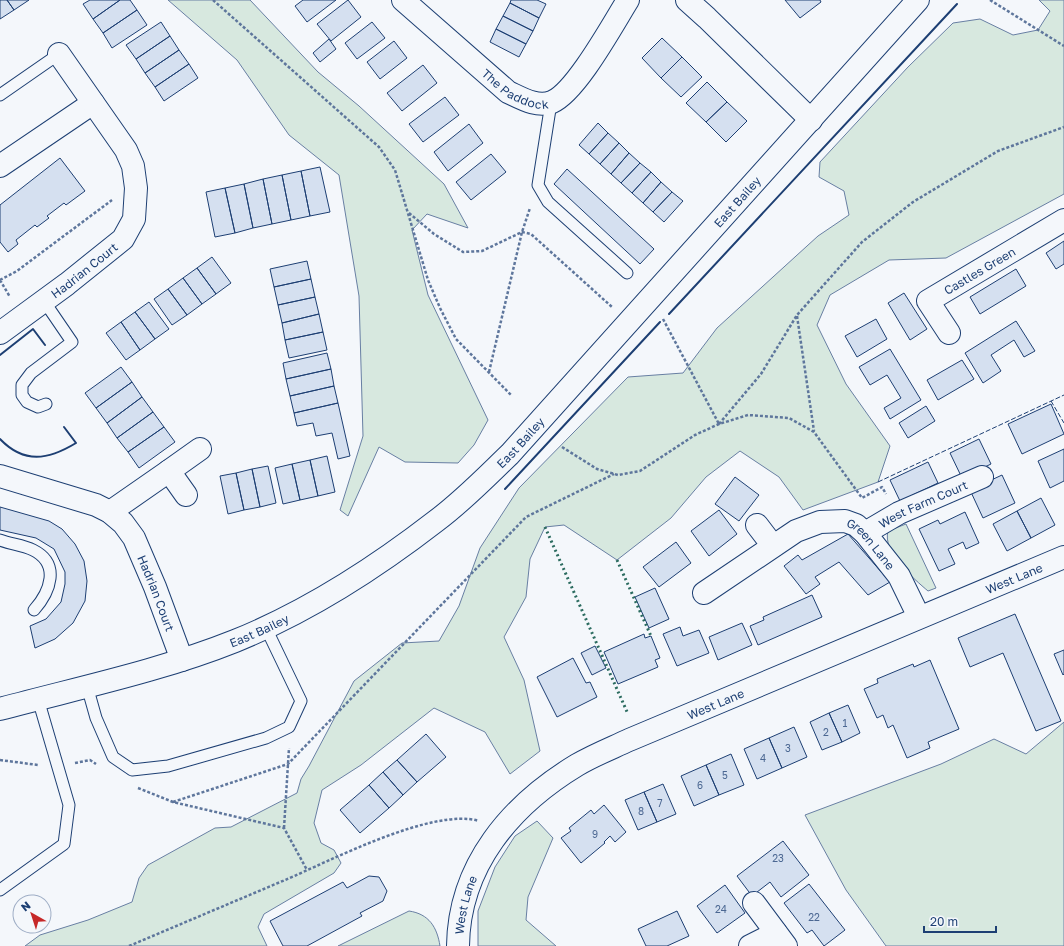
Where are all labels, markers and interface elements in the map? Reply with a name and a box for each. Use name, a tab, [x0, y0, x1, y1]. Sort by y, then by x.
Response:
street label: The Paddock	[479, 65, 549, 112]
street label: East Bailey	[710, 173, 764, 230]
street label: Hadrian Court	[48, 239, 120, 301]
street label: Castles Green	[941, 243, 1018, 298]
street label: East Bailey	[493, 414, 547, 471]
street label: West Farm Court	[876, 477, 970, 531]
street label: Green Lane	[845, 515, 898, 573]
street label: Hadrian Court	[135, 553, 178, 633]
street label: West Lane	[983, 559, 1045, 597]
street label: East Bailey	[227, 610, 291, 650]
street label: West Lane	[685, 685, 746, 722]
house number: 1	[843, 717, 848, 729]
house number: 2	[823, 726, 829, 738]
house number: 3	[785, 742, 791, 754]
house number: 4	[760, 752, 766, 764]
house number: 5	[722, 769, 728, 781]
house number: 6	[697, 779, 703, 791]
house number: 7	[657, 797, 663, 809]
house number: 8	[638, 805, 644, 817]
house number: 9	[592, 828, 598, 840]
house number: 23	[772, 852, 784, 864]
street label: West Lane	[451, 873, 480, 935]
north arrow	[12, 894, 52, 934]
text: N	[18, 898, 33, 914]
house number: 24	[715, 903, 727, 915]
scale bar	[924, 908, 996, 934]
house number: 22	[808, 911, 820, 923]
text: 20 m	[930, 914, 958, 929]

